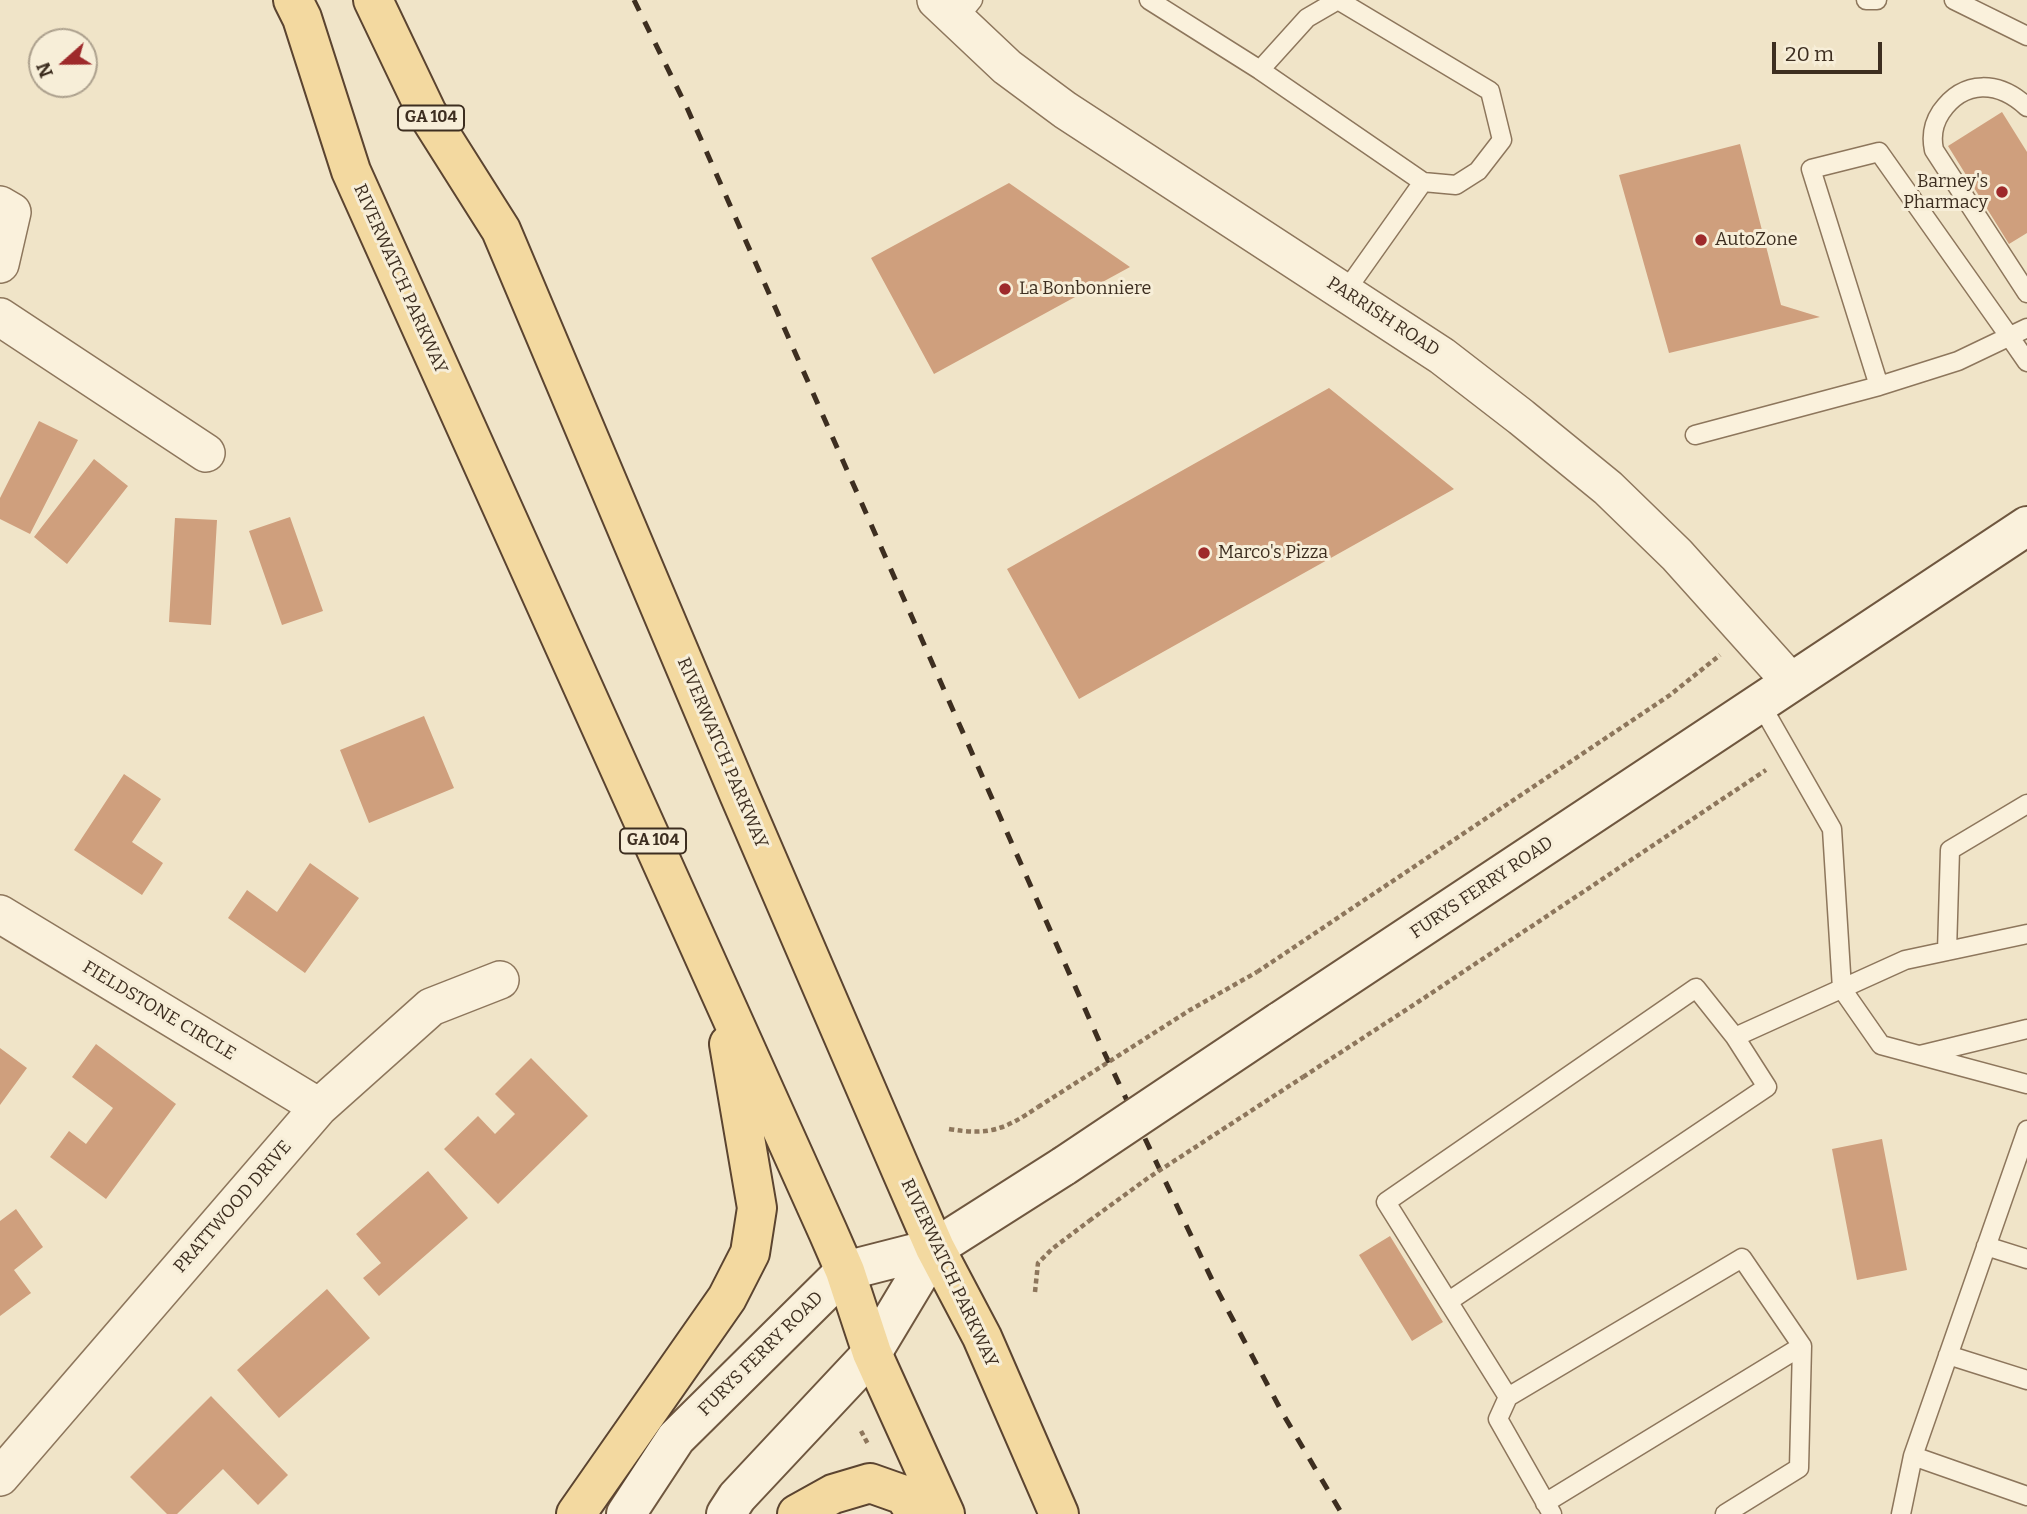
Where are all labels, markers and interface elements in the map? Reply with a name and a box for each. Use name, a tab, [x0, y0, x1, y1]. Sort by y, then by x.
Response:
north arrow	[28, 28, 98, 98]
scale bar	[1775, 28, 1885, 72]
text: 20 m	[1785, 41, 1834, 67]
text: N	[31, 59, 58, 81]
road number: GA 104	[398, 106, 464, 130]
place label: Barney's Pharmacy	[1903, 171, 1988, 214]
street label: RIVERWATCH PARKWAY	[348, 181, 452, 377]
marker: Barney's Pharmacy	[1994, 184, 2010, 200]
place label: AutoZone	[1715, 229, 1798, 251]
marker: AutoZone	[1693, 232, 1709, 248]
street label: PARRISH ROAD	[1323, 273, 1443, 361]
place label: La Bonbonniere	[1019, 278, 1151, 300]
marker: La Bonbonniere	[997, 281, 1013, 297]
place label: Marco's Pizza	[1218, 542, 1328, 564]
marker: Marco's Pizza	[1196, 545, 1212, 561]
street label: RIVERWATCH PARKWAY	[672, 654, 772, 852]
road number: GA 104	[620, 828, 686, 854]
street label: FURYS FERRY ROAD	[1406, 832, 1558, 944]
street label: FIELDSTONE CIRCLE	[78, 957, 240, 1065]
street label: PRATTWOOD DRIVE	[170, 1136, 296, 1278]
street label: RIVERWATCH PARKWAY	[896, 1175, 1002, 1371]
street label: FURYS FERRY ROAD	[694, 1287, 828, 1421]

